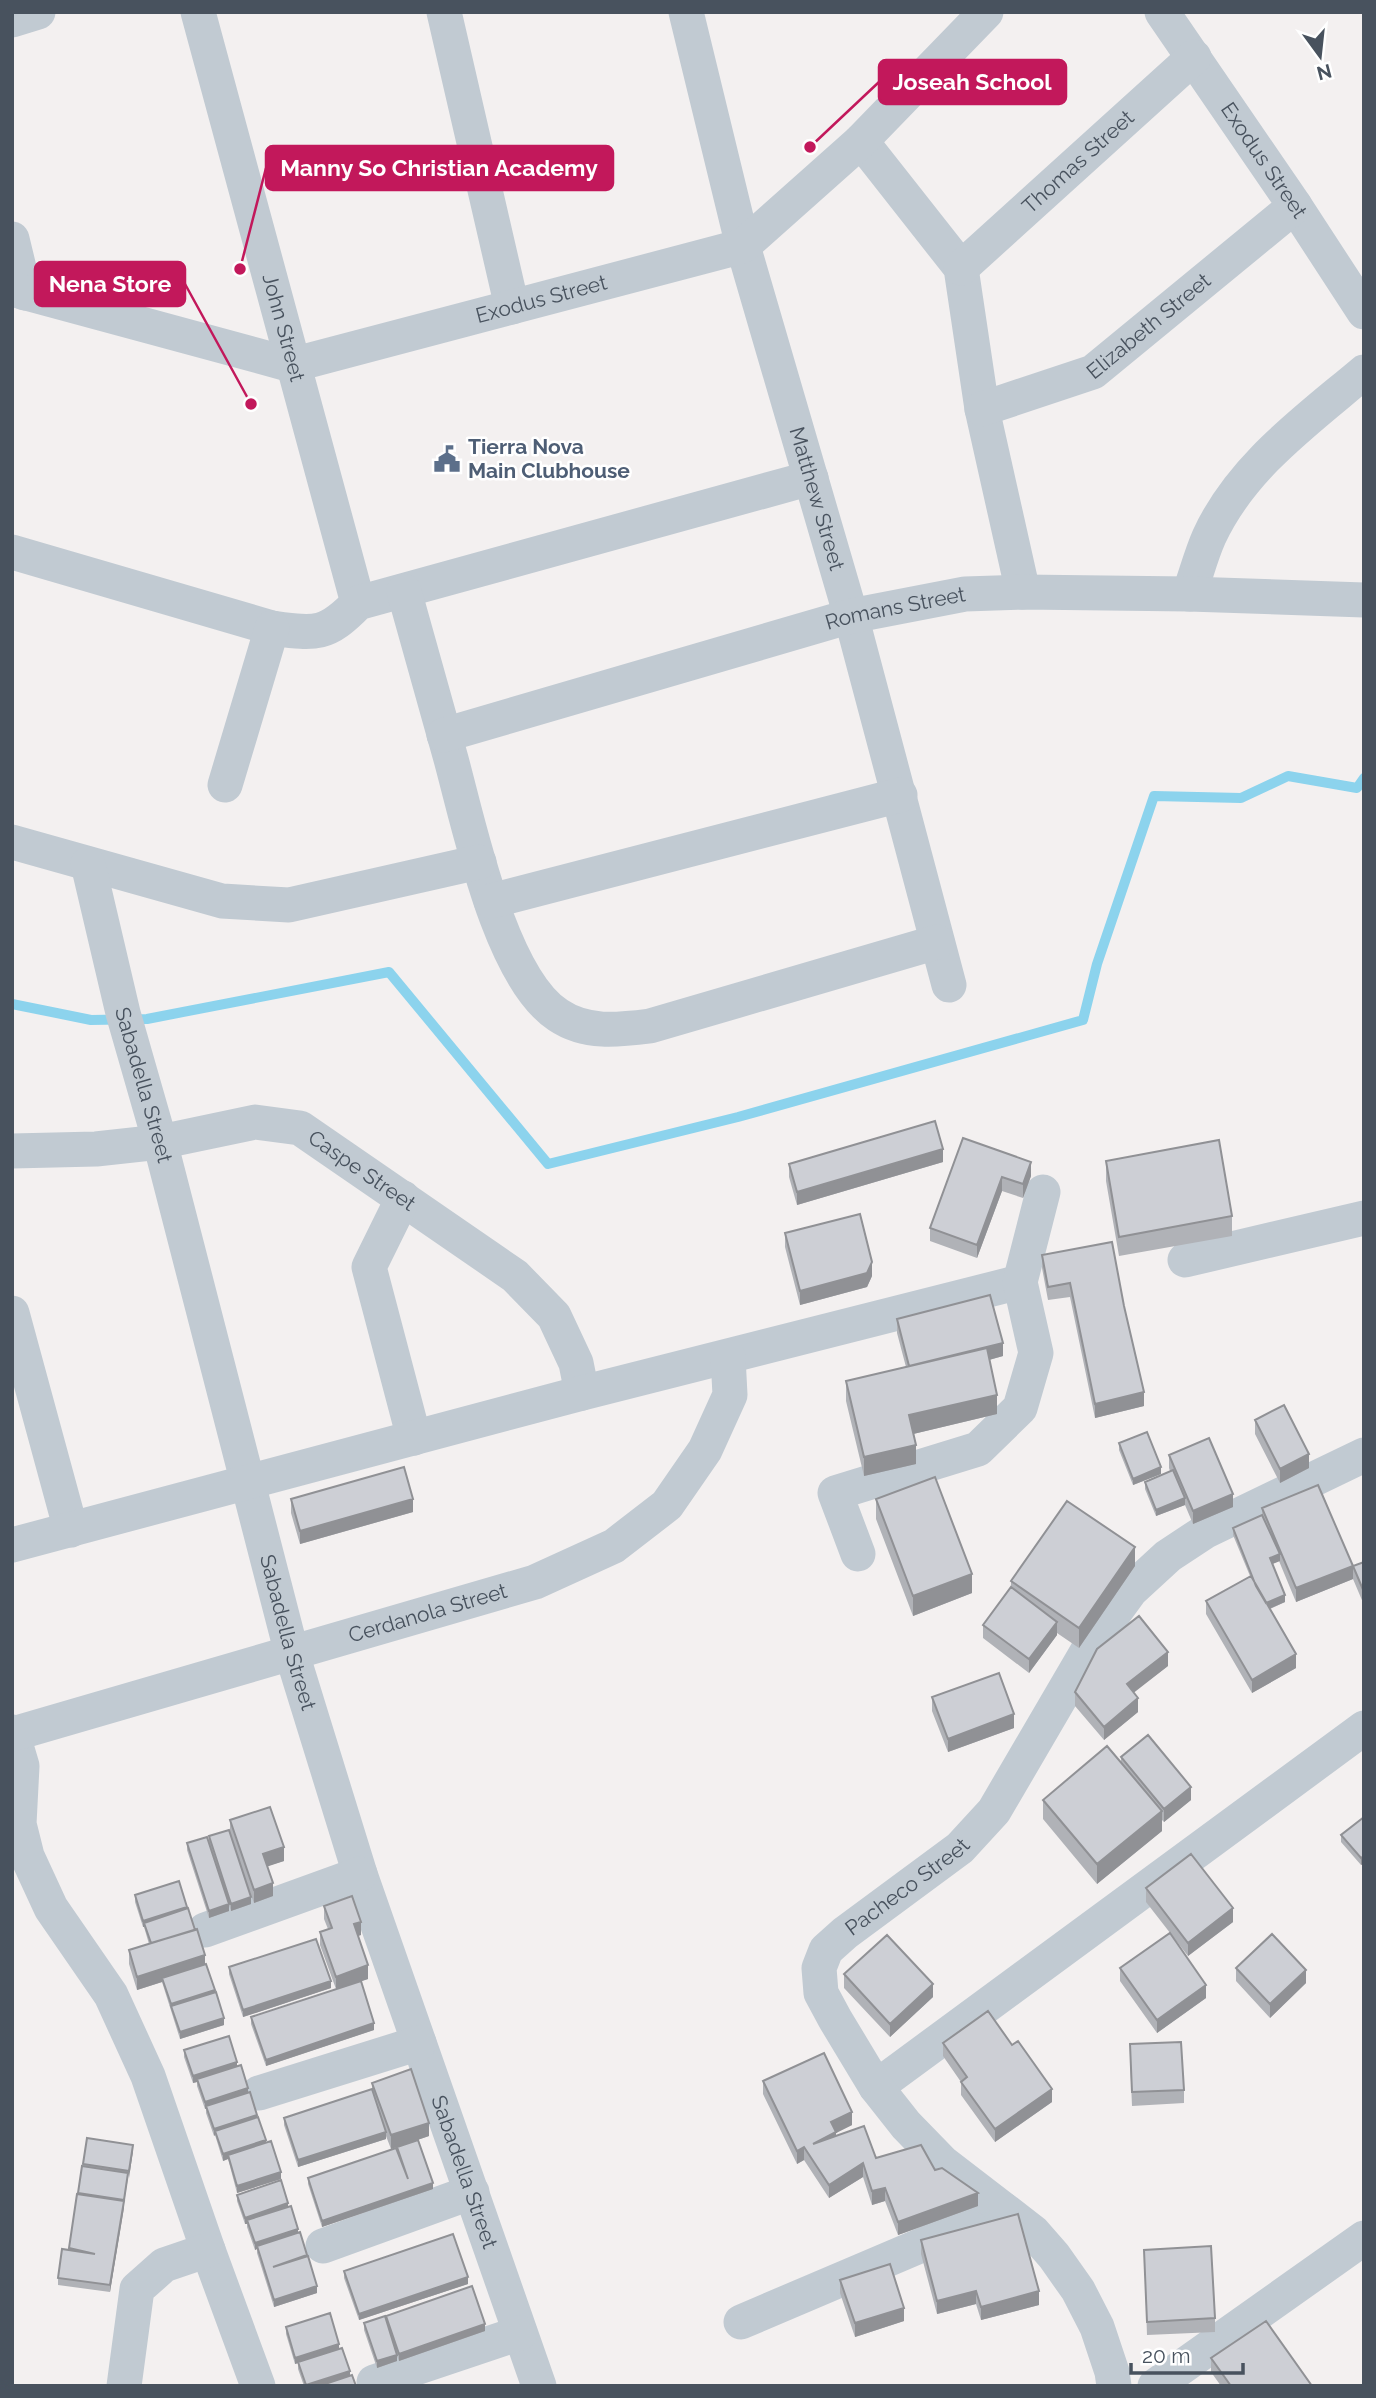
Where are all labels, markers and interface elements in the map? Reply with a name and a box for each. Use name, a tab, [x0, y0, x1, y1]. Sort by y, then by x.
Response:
north arrow	[1285, 21, 1355, 91]
callout: Joseah School	[879, 60, 1066, 104]
text: N	[1315, 60, 1334, 85]
text: Joseah School	[893, 68, 1052, 95]
street label: Exodus Street	[1216, 98, 1313, 223]
street label: Thomas Street	[1017, 105, 1139, 219]
callout: Manny So Christian Academy	[266, 146, 613, 190]
text: Manny So Christian Academy	[280, 154, 598, 181]
callout: Nena Store	[35, 262, 185, 306]
street label: Elizabeth Street	[1081, 268, 1215, 384]
street label: Exodus Street	[473, 269, 610, 328]
text: Nena Store	[49, 270, 172, 297]
street label: John Street	[257, 271, 310, 384]
street label: Matthew Street	[784, 424, 850, 573]
place label: Tierra Nova Main Clubhouse	[468, 434, 630, 483]
public building icon: Tierra Nova Main Clubhouse	[432, 444, 462, 474]
street label: Romans Street	[822, 581, 967, 635]
street label: Sabadella Street	[110, 1004, 178, 1165]
street label: Caspe Street	[304, 1124, 421, 1216]
street label: Sabadella Street	[255, 1552, 322, 1713]
street label: Cerdanola Street	[345, 1578, 510, 1648]
street label: Pacheco Street	[840, 1833, 975, 1941]
street label: Sabadella Street	[426, 2092, 503, 2252]
scale bar	[1131, 2332, 1243, 2376]
text: 20 m	[1142, 2343, 1190, 2368]

